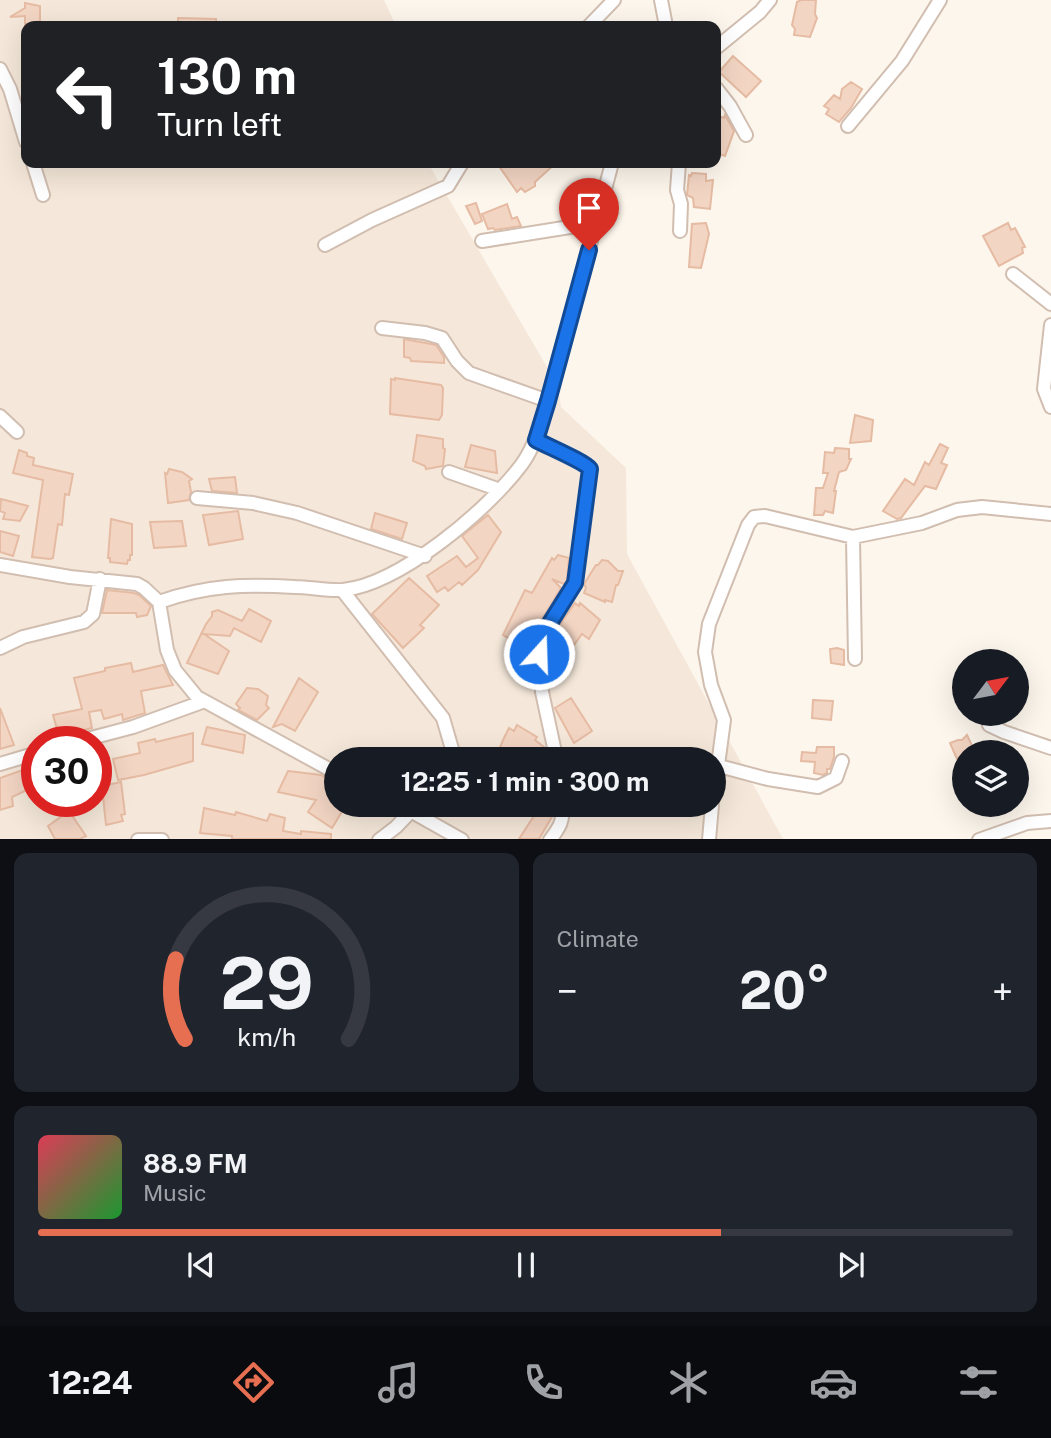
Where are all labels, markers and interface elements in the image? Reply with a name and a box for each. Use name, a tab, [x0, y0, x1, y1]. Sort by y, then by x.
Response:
text: 130 m	[157, 47, 297, 105]
icon: left	[42, 49, 133, 140]
text: Turn left	[157, 106, 282, 143]
pin	[559, 178, 619, 250]
icon: arrive	[570, 189, 608, 227]
position arrow	[502, 617, 576, 691]
north arrow	[952, 649, 1029, 726]
map controls	[952, 649, 1029, 817]
speed limit sign: 30	[21, 726, 112, 817]
button: layers	[952, 740, 1029, 817]
text: 12:25 · 1 min · 300 m	[401, 766, 649, 797]
text: Climate	[557, 925, 639, 952]
text: 29	[219, 940, 313, 1025]
text: 20°	[739, 960, 830, 1021]
text: −	[557, 969, 578, 1014]
text: +	[992, 969, 1013, 1014]
text: km/h	[237, 1021, 296, 1051]
text: 88.9 FM	[143, 1148, 248, 1179]
text: Music	[143, 1179, 207, 1206]
icon: previous	[182, 1246, 220, 1284]
icon: pause	[507, 1246, 545, 1284]
icon: next	[832, 1246, 870, 1284]
icon: directions	[229, 1358, 278, 1407]
icon: music	[374, 1358, 423, 1407]
icon: phone	[519, 1358, 568, 1407]
icon: climate	[664, 1358, 713, 1407]
icon: car	[809, 1358, 858, 1407]
icon: filters	[954, 1358, 1003, 1407]
text: 12:24	[48, 1364, 133, 1401]

